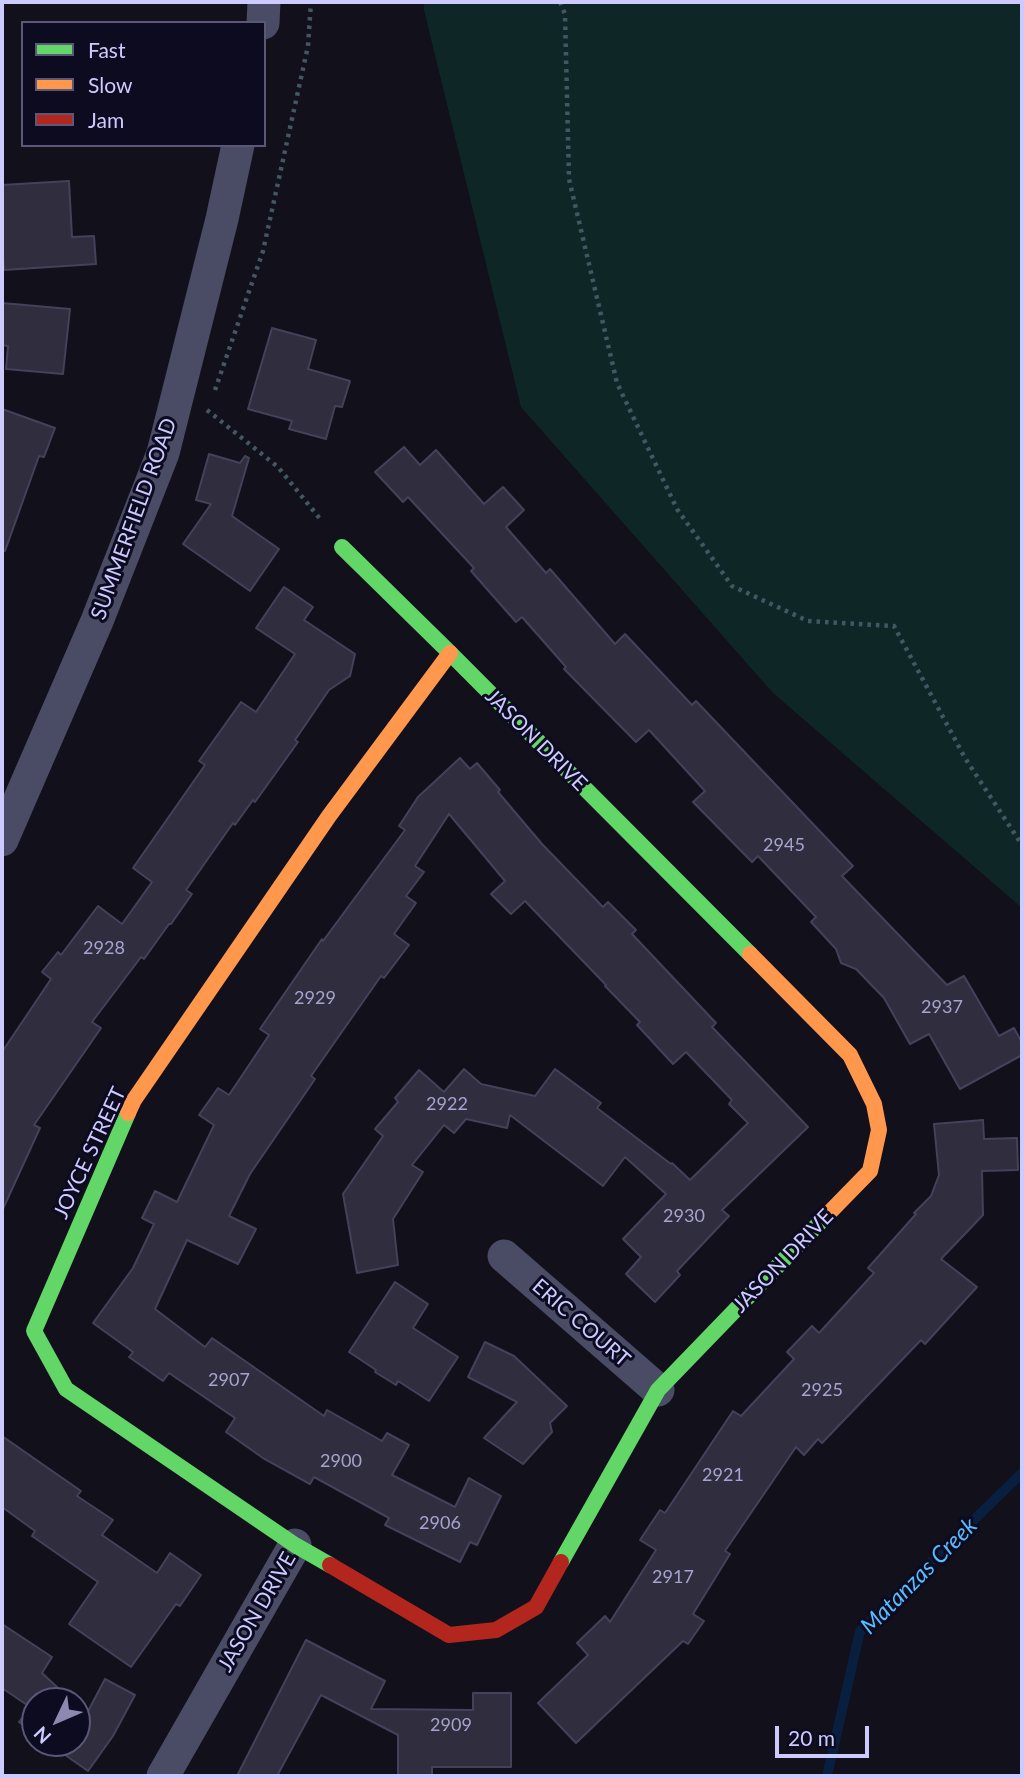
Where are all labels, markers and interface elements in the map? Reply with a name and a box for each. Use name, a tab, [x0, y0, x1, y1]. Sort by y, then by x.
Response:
legend	[21, 21, 266, 147]
text: Fast	[88, 37, 125, 62]
text: Slow	[88, 72, 132, 97]
text: Jam	[88, 107, 124, 132]
street label: SUMMERFIELD ROAD	[86, 415, 182, 623]
street label: JASON DRIVE	[480, 684, 592, 796]
house number: 2945	[763, 834, 805, 856]
house number: 2928	[83, 937, 125, 959]
house number: 2929	[294, 987, 336, 1009]
house number: 2937	[921, 996, 963, 1018]
street label: JOYCE STREET	[49, 1083, 131, 1223]
house number: 2922	[426, 1093, 468, 1115]
street label: JASON DRIVE	[727, 1204, 839, 1318]
house number: 2930	[663, 1205, 705, 1227]
street label: ERIC COURT	[527, 1274, 635, 1372]
house number: 2907	[208, 1369, 250, 1391]
house number: 2925	[801, 1379, 843, 1401]
house number: 2900	[320, 1450, 362, 1472]
house number: 2921	[702, 1464, 744, 1486]
house number: 2906	[419, 1512, 461, 1534]
water label: Matanzas Creek	[855, 1512, 983, 1640]
street label: JASON DRIVE	[213, 1548, 301, 1676]
house number: 2917	[652, 1566, 694, 1588]
north arrow	[21, 1687, 91, 1757]
scale bar	[779, 1712, 874, 1756]
house number: 2909	[430, 1714, 472, 1736]
text: N	[29, 1722, 55, 1749]
text: 20 m	[788, 1725, 835, 1750]

